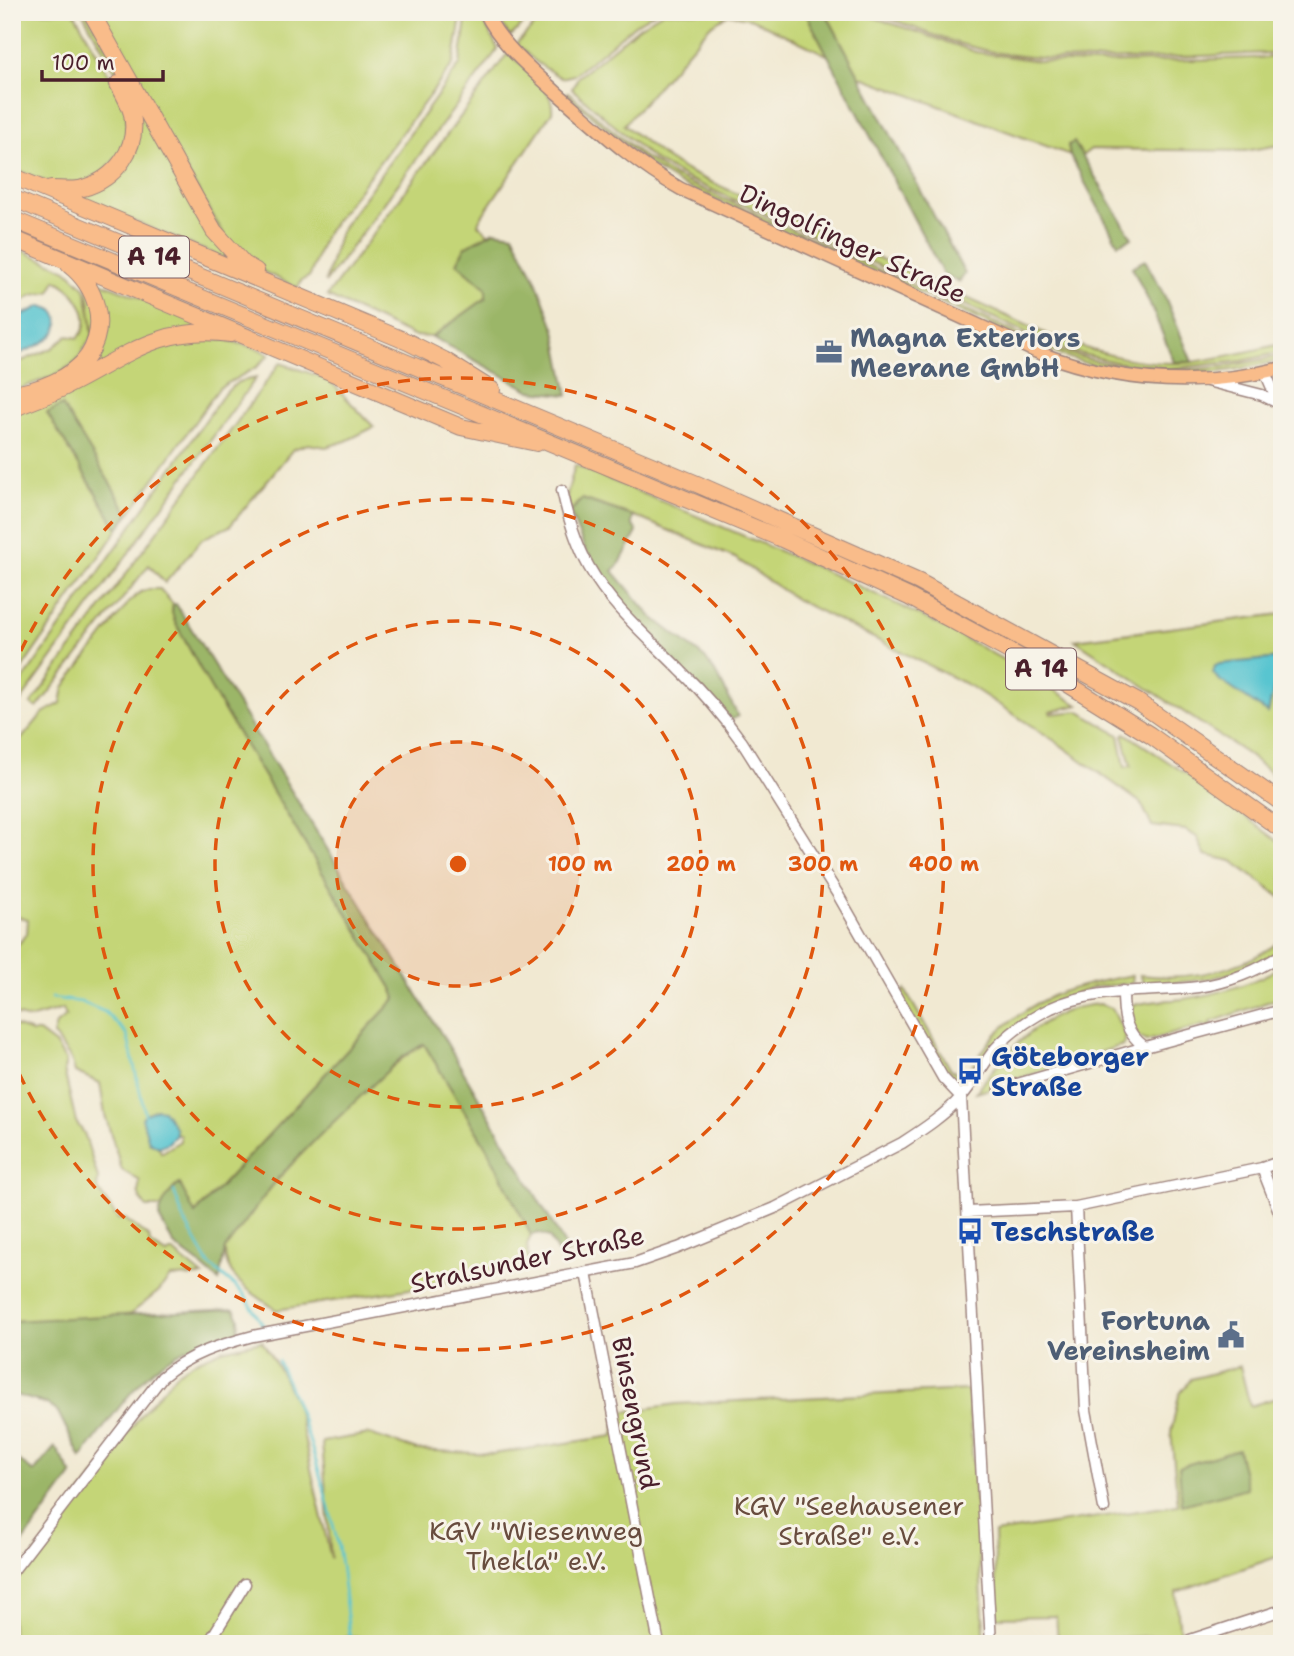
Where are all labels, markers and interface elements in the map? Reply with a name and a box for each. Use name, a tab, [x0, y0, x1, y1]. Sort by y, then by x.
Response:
scale bar	[42, 38, 163, 82]
text: 100 m	[52, 49, 115, 77]
street label: Dingolfinger Straße	[734, 175, 972, 311]
road number: A 14	[119, 236, 189, 278]
place label: Magna Exteriors Meerane GmbH	[850, 320, 1080, 385]
office icon: Magna Exteriors Meerane GmbH	[814, 337, 844, 367]
road number: A 14	[1006, 648, 1076, 690]
text: 100 m	[548, 850, 612, 878]
text: 200 m	[666, 850, 736, 878]
text: 300 m	[788, 850, 858, 878]
text: 400 m	[909, 850, 979, 878]
centre of rings	[446, 852, 470, 876]
place label: Göteborger Straße	[991, 1039, 1149, 1104]
bus stop icon: Göteborger Straße	[955, 1056, 985, 1086]
place label: Teschstraße	[991, 1214, 1155, 1249]
bus stop icon: Teschstraße	[955, 1216, 985, 1246]
street label: Stralsunder Straße	[407, 1217, 647, 1301]
place label: Fortuna Vereinsheim	[1047, 1303, 1210, 1368]
public building icon: Fortuna Vereinsheim	[1216, 1320, 1246, 1350]
street label: Binsengrund	[604, 1334, 668, 1492]
park label: KGV "Seehausener Straße" e.V.	[734, 1488, 964, 1553]
park label: KGV "Wiesenweg Thekla" e.V.	[429, 1513, 643, 1578]

